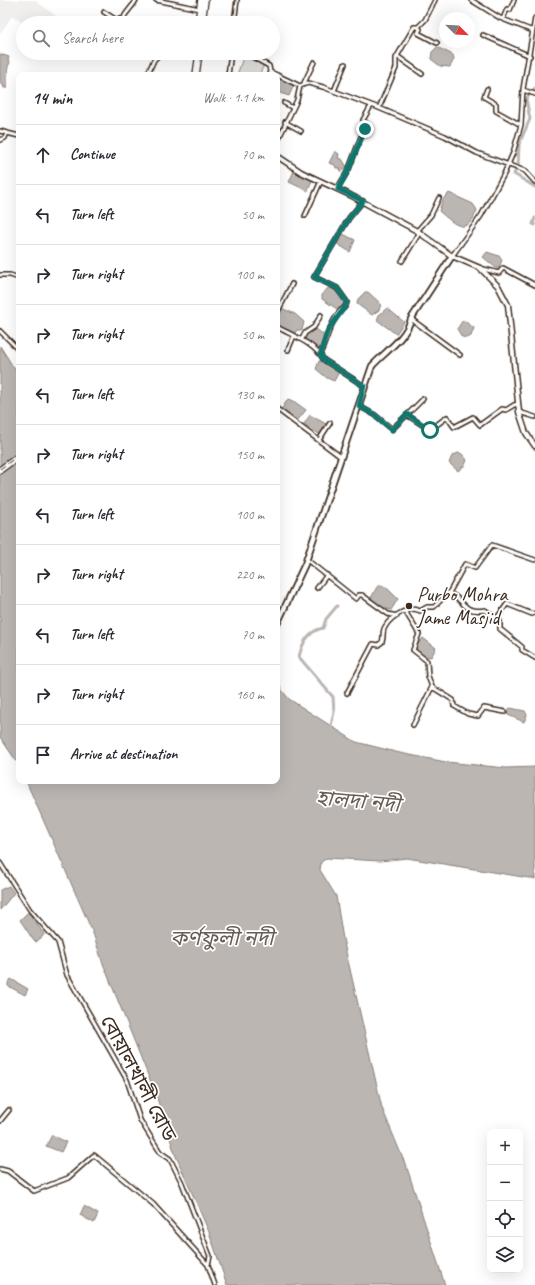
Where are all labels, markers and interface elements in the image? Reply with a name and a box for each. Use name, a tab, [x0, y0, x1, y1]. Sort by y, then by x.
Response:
north arrow	[439, 12, 475, 48]
search box	[16, 16, 280, 60]
icon: search	[30, 27, 52, 49]
text: Search here	[62, 29, 123, 48]
text: 14 min	[32, 88, 72, 109]
text: Walk · 1.1 km	[203, 90, 264, 106]
route end	[356, 120, 374, 138]
icon: ahead	[32, 144, 54, 166]
text: Continue	[70, 145, 115, 164]
text: 70 m	[242, 147, 264, 163]
icon: left	[32, 204, 54, 226]
text: Turn left	[70, 205, 113, 224]
text: 50 m	[242, 207, 264, 223]
icon: right	[32, 264, 54, 286]
text: Turn right	[70, 265, 123, 284]
text: 100 m	[236, 267, 264, 283]
icon: right	[32, 324, 54, 346]
text: Turn right	[70, 325, 123, 344]
text: 50 m	[242, 327, 264, 343]
icon: left	[32, 384, 54, 406]
text: Turn left	[70, 385, 113, 404]
text: 130 m	[236, 387, 264, 403]
route start	[421, 421, 439, 439]
icon: right	[32, 444, 54, 466]
text: Turn right	[70, 445, 123, 464]
text: 150 m	[236, 447, 264, 463]
icon: left	[32, 504, 54, 526]
text: Turn left	[70, 505, 113, 524]
text: 100 m	[236, 507, 264, 523]
icon: right	[32, 564, 54, 586]
text: Turn right	[70, 565, 123, 584]
text: 220 m	[236, 567, 264, 583]
place label: Purbo Mohra Jame Masjid	[416, 582, 509, 630]
marker: Purbo Mohra Jame Masjid	[404, 601, 414, 611]
icon: left	[32, 624, 54, 646]
text: Turn left	[70, 625, 113, 644]
text: 70 m	[242, 627, 264, 643]
icon: right	[32, 684, 54, 706]
text: Turn right	[70, 685, 123, 704]
text: 160 m	[236, 687, 264, 703]
icon: arrive	[32, 744, 54, 766]
text: Arrive at destination	[70, 745, 177, 764]
water label: হালদা নদী	[315, 784, 406, 818]
water label: কর্ণফুলী নদী	[170, 925, 278, 951]
street label: বোয়ালখালী রোড	[95, 1011, 183, 1146]
map controls	[487, 1129, 523, 1273]
button: +	[487, 1129, 523, 1165]
button: −	[487, 1165, 523, 1201]
button: locate	[487, 1201, 523, 1237]
button: layers	[487, 1237, 523, 1273]

